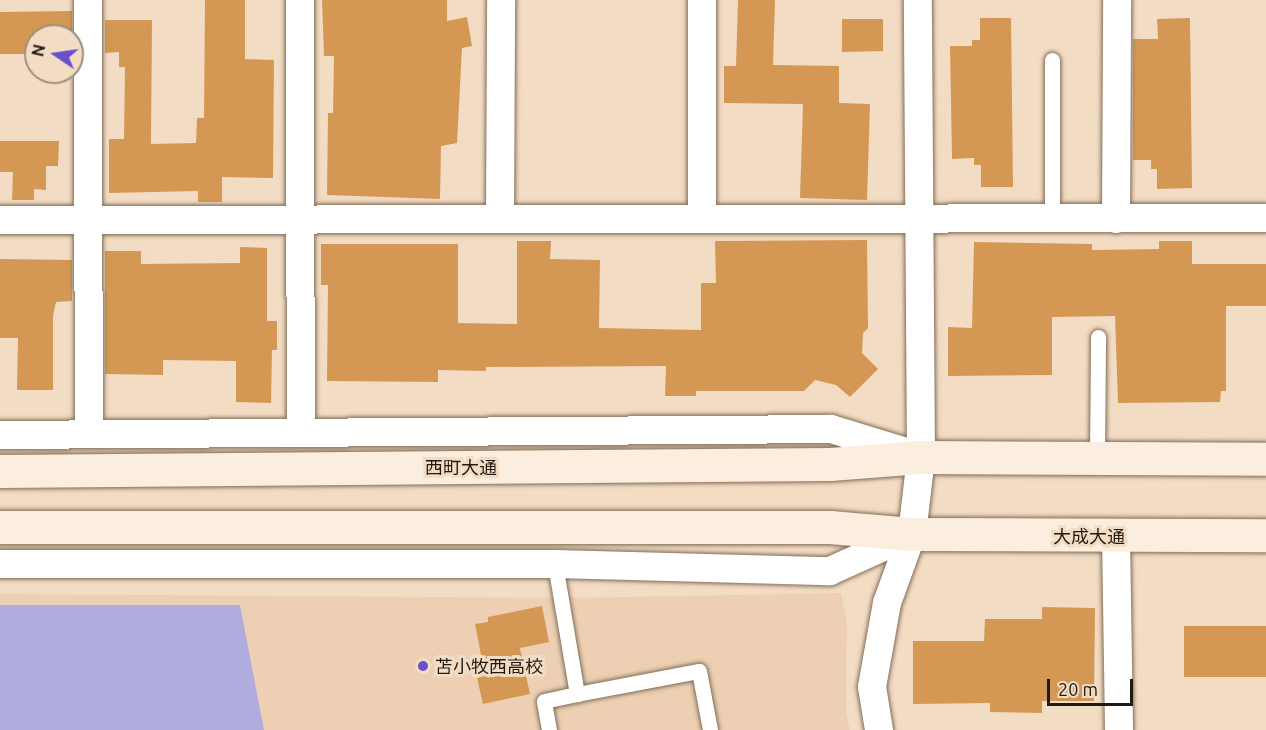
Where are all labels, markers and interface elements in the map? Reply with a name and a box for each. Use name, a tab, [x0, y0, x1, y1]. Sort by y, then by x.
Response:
north arrow	[24, 24, 84, 84]
text: N	[28, 43, 49, 58]
street label: 西町大通	[425, 456, 497, 478]
street label: 大成大通	[1053, 525, 1125, 547]
place label: 苫小牧西高校	[435, 655, 543, 677]
marker: 苫小牧西高校	[416, 659, 430, 673]
scale bar	[1050, 667, 1136, 705]
text: 20 m	[1058, 679, 1098, 699]

